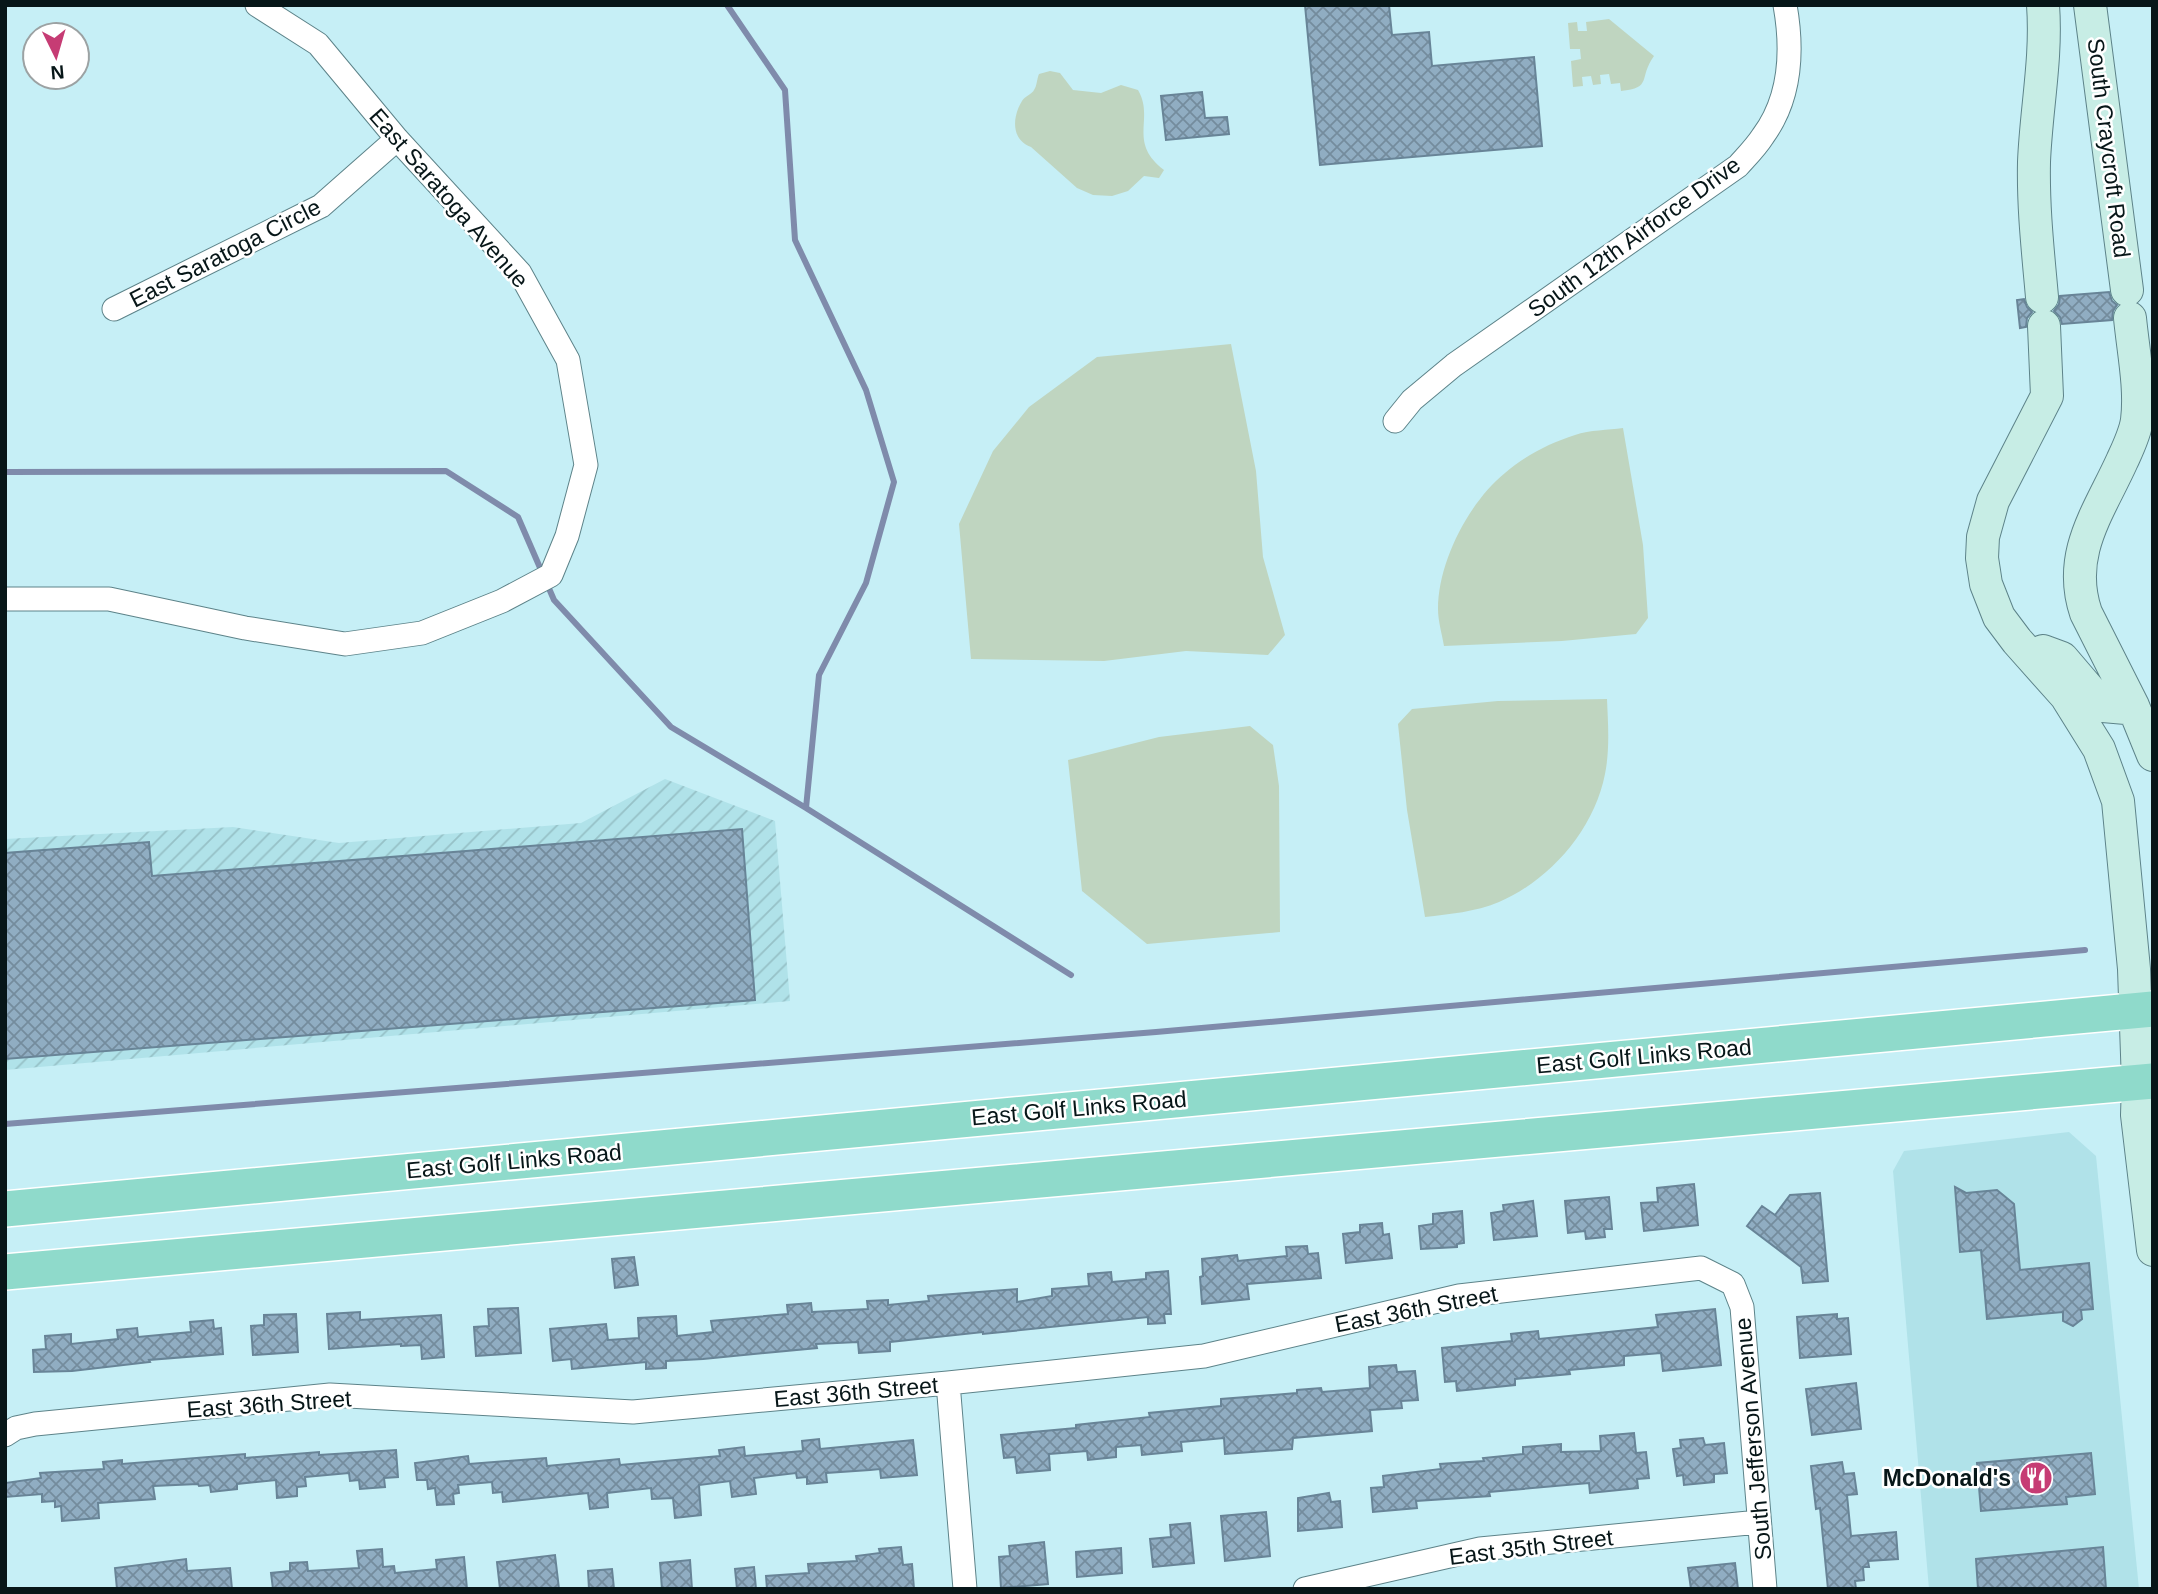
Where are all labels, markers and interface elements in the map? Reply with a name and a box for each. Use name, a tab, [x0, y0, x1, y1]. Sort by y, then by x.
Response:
north arrow	[21, 21, 91, 91]
street label: South Craycroft Road	[2083, 37, 2135, 259]
text: N	[50, 61, 65, 83]
street label: East Saratoga Avenue	[364, 103, 534, 293]
street label: South 12th Airforce Drive	[1523, 151, 1745, 323]
street label: East Saratoga Circle	[125, 194, 325, 312]
street label: East Golf Links Road	[1535, 1034, 1753, 1078]
street label: East Golf Links Road	[970, 1086, 1188, 1130]
street label: East Golf Links Road	[405, 1139, 623, 1183]
street label: East 36th Street	[1333, 1280, 1500, 1337]
street label: South Jefferson Avenue	[1729, 1317, 1777, 1561]
street label: East 36th Street	[773, 1372, 940, 1412]
street label: East 36th Street	[186, 1385, 353, 1423]
restaurant icon: McDonald's	[2017, 1459, 2055, 1497]
place label: McDonald's	[1883, 1465, 2011, 1491]
street label: East 35th Street	[1448, 1524, 1615, 1570]

